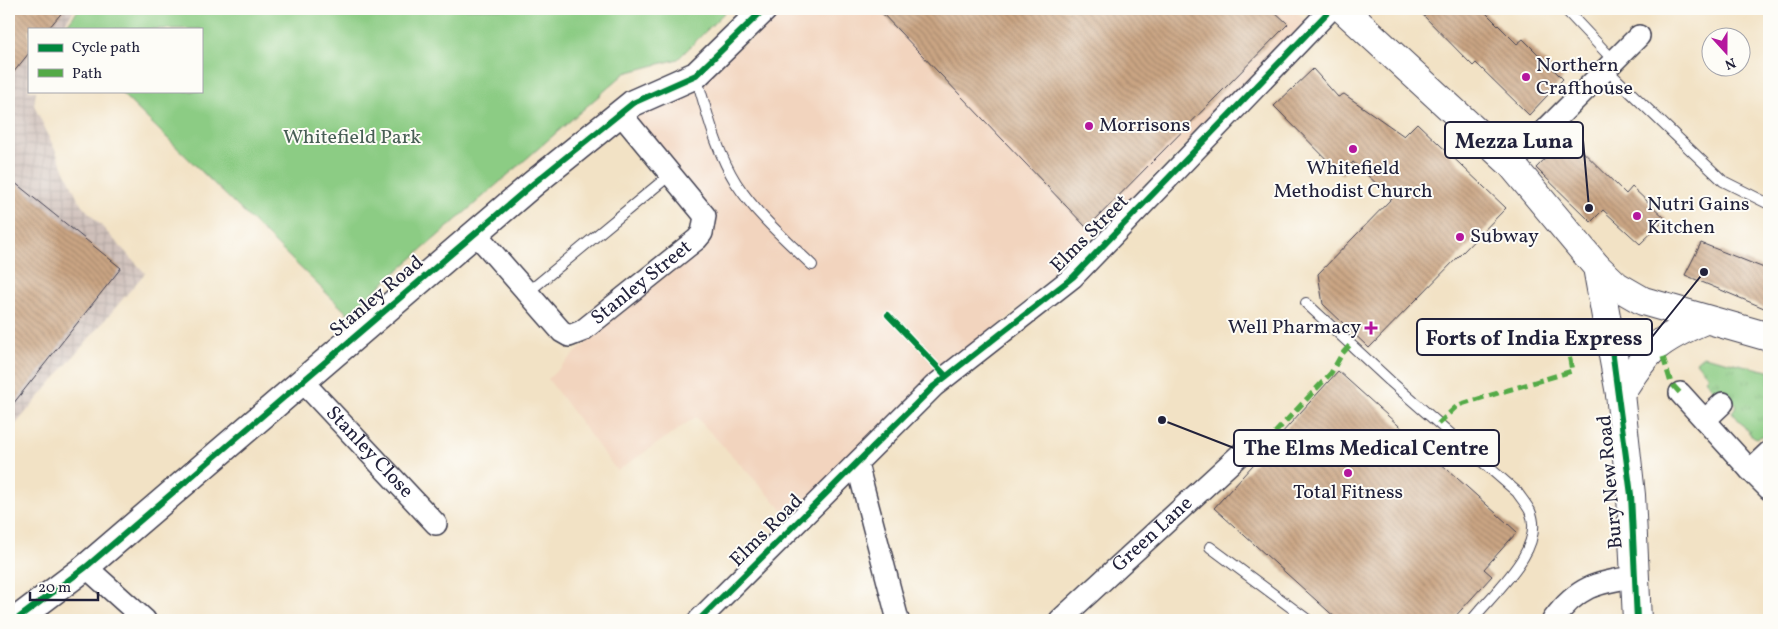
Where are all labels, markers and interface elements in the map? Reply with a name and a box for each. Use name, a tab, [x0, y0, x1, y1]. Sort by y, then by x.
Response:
legend	[28, 28, 202, 92]
north arrow	[1700, 28, 1750, 78]
text: Cycle path	[72, 38, 140, 59]
place label: Northern Crafthouse	[1536, 52, 1633, 103]
text: N	[1722, 52, 1738, 73]
text: Path	[72, 64, 102, 85]
marker: Northern Crafthouse	[1520, 71, 1532, 83]
place label: Morrisons	[1099, 112, 1190, 140]
marker: Morrisons	[1083, 120, 1095, 132]
callout: Mezza Luna	[1445, 122, 1583, 158]
park label: Whitefield Park	[283, 124, 421, 152]
text: Mezza Luna	[1455, 128, 1573, 157]
marker: Whitefield Methodist Church	[1347, 143, 1359, 155]
place label: Whitefield Methodist Church	[1273, 155, 1433, 206]
street label: Elms Street	[1045, 189, 1135, 279]
place label: Nutri Gains Kitchen	[1647, 191, 1750, 242]
marker: Nutri Gains Kitchen	[1631, 210, 1643, 222]
place label: Subway	[1470, 223, 1539, 251]
marker: Subway	[1454, 231, 1466, 243]
street label: Stanley Street	[585, 234, 698, 332]
street label: Stanley Road	[324, 249, 430, 345]
place label: Well Pharmacy	[1228, 314, 1361, 342]
callout: Forts of India Express	[1417, 319, 1652, 355]
marker: Well Pharmacy	[1365, 322, 1377, 334]
text: Forts of India Express	[1426, 325, 1642, 354]
street label: Stanley Close	[319, 400, 419, 505]
street label: Bury New Road	[1591, 414, 1631, 550]
callout: The Elms Medical Centre	[1234, 430, 1499, 466]
text: The Elms Medical Centre	[1243, 435, 1489, 464]
marker: Total Fitness	[1342, 467, 1354, 479]
place label: Total Fitness	[1293, 479, 1403, 507]
street label: Elms Road	[724, 488, 810, 574]
street label: Green Lane	[1106, 490, 1199, 579]
scale bar	[30, 569, 98, 601]
text: 20 m	[38, 578, 71, 599]

